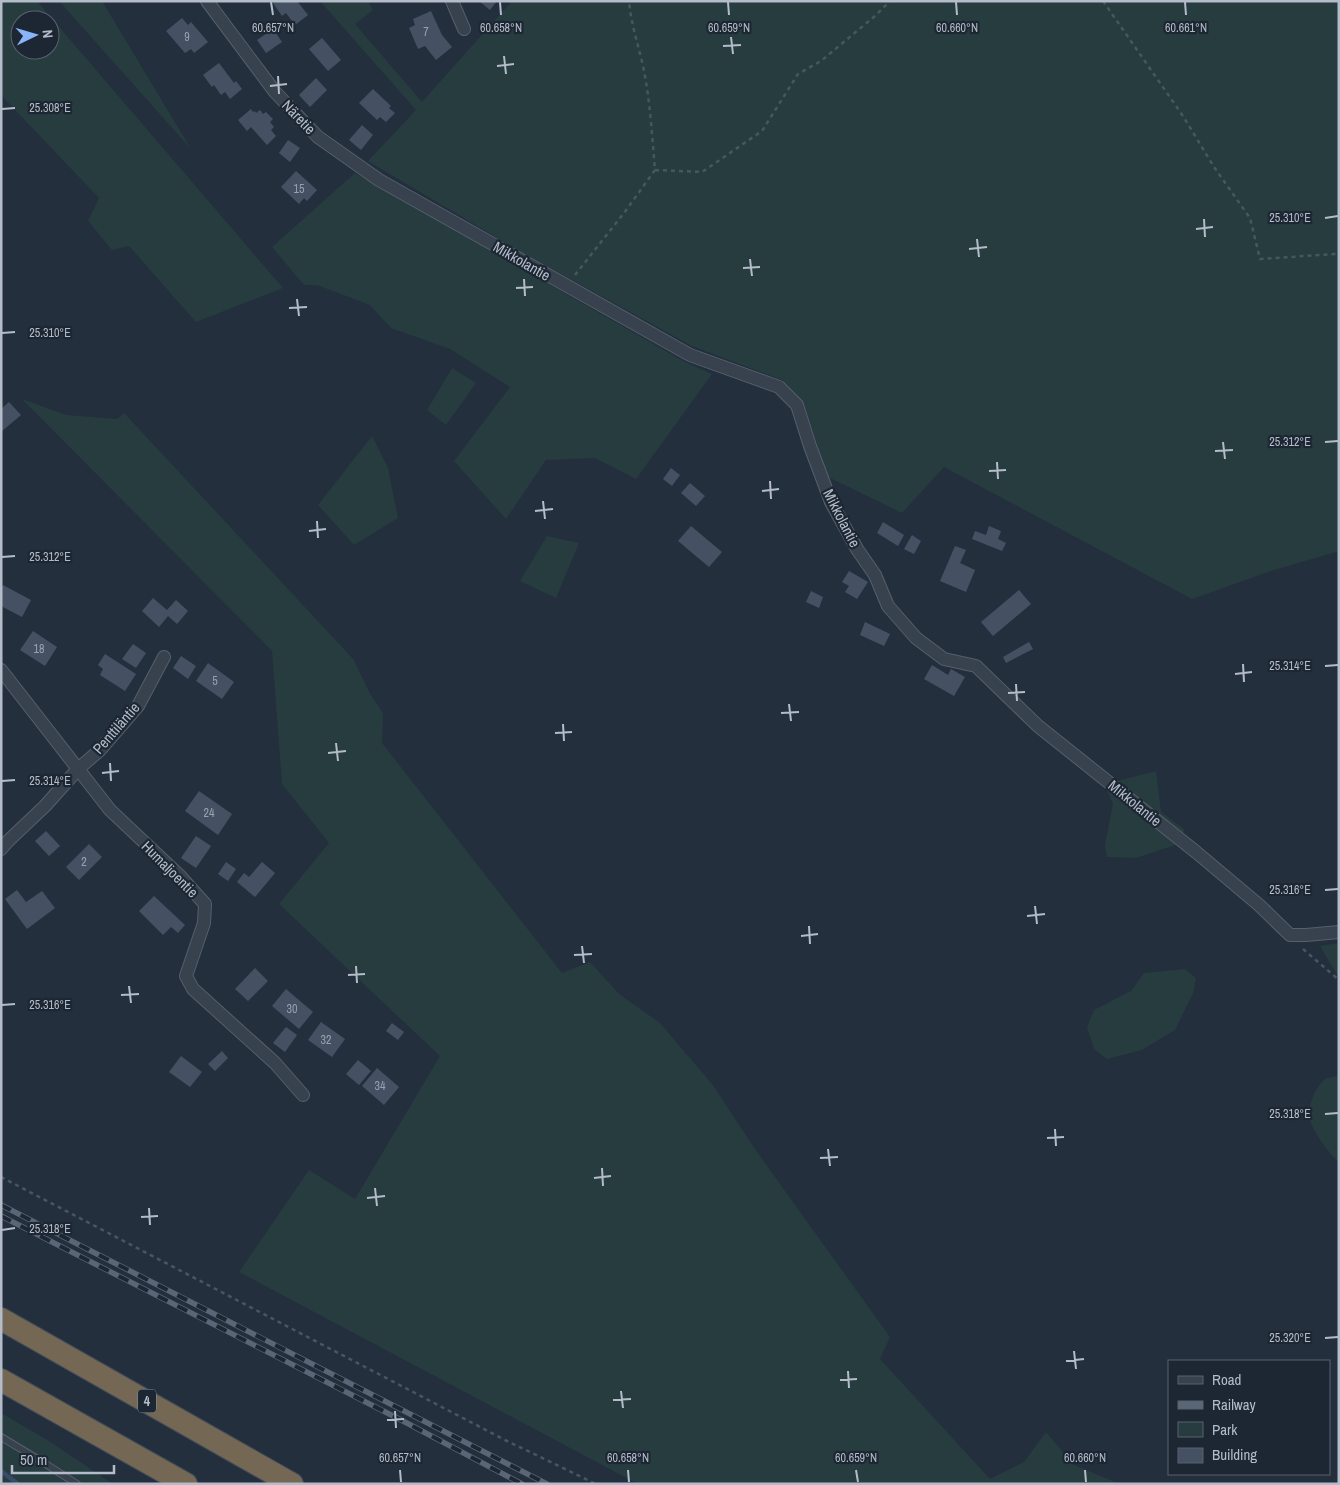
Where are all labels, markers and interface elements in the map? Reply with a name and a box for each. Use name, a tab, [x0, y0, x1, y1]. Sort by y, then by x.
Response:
north arrow	[10, 10, 60, 60]
text: 60.657°N	[252, 20, 294, 36]
text: 60.658°N	[480, 20, 522, 36]
text: 60.659°N	[708, 20, 750, 36]
text: 60.660°N	[936, 20, 978, 36]
text: 60.661°N	[1165, 20, 1207, 36]
house number: 7	[423, 24, 429, 40]
text: N	[39, 29, 57, 39]
house number: 9	[184, 29, 190, 45]
street label: Näretie	[277, 95, 321, 139]
text: 25.308°E	[29, 100, 71, 116]
house number: 15	[294, 181, 305, 197]
text: 25.310°E	[1269, 210, 1311, 226]
street label: Mikkolantie	[490, 236, 555, 286]
text: 25.310°E	[29, 325, 71, 341]
text: 25.312°E	[1269, 434, 1311, 450]
street label: Mikkolantie	[818, 485, 866, 551]
text: 25.312°E	[29, 549, 71, 565]
house number: 18	[34, 641, 44, 657]
text: 25.314°E	[1269, 658, 1311, 674]
house number: 5	[212, 673, 218, 689]
street label: Penttiläntie	[88, 698, 144, 758]
text: 25.314°E	[29, 773, 71, 789]
street label: Mikkolantie	[1104, 775, 1166, 831]
house number: 24	[204, 805, 215, 821]
street label: Humaljoentie	[137, 836, 203, 902]
house number: 2	[81, 854, 87, 870]
text: 25.316°E	[1269, 882, 1311, 898]
text: 25.316°E	[29, 997, 71, 1013]
house number: 30	[287, 1001, 297, 1017]
house number: 32	[321, 1032, 331, 1048]
house number: 34	[375, 1078, 386, 1094]
text: 25.318°E	[1269, 1106, 1311, 1122]
text: 25.318°E	[29, 1221, 71, 1237]
text: 25.320°E	[1269, 1330, 1311, 1346]
legend	[1168, 1360, 1330, 1475]
text: Road	[1212, 1369, 1241, 1390]
road number: 4	[138, 1390, 156, 1412]
text: Railway	[1212, 1394, 1257, 1415]
text: Park	[1212, 1419, 1238, 1440]
scale bar	[12, 1442, 115, 1474]
text: Building	[1212, 1444, 1257, 1465]
text: 50 m	[20, 1449, 47, 1470]
text: 60.657°N	[379, 1450, 421, 1466]
text: 60.658°N	[607, 1450, 649, 1466]
text: 60.659°N	[835, 1450, 877, 1466]
text: 60.660°N	[1064, 1450, 1106, 1466]

